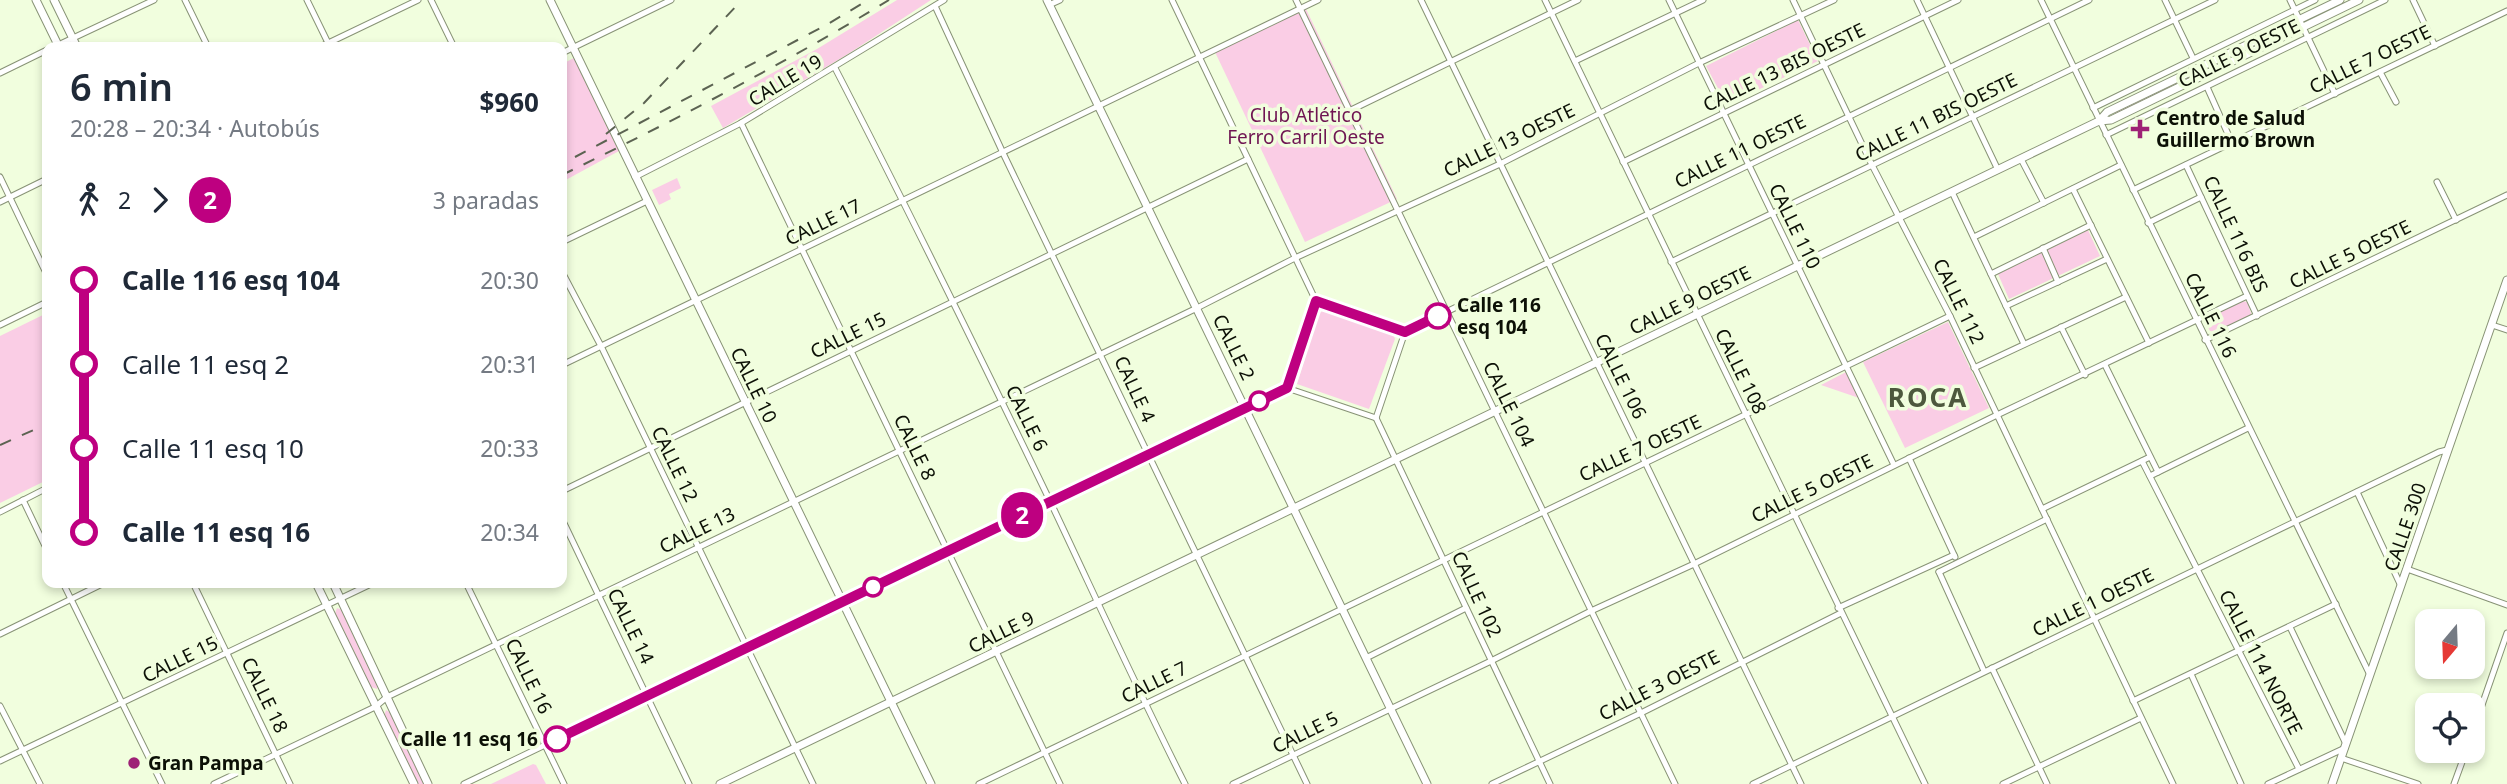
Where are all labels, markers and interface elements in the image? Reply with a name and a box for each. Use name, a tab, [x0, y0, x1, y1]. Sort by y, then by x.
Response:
street label: CALLE 9 OESTE	[2174, 12, 2304, 94]
street label: CALLE 13 BIS OESTE	[1699, 16, 1869, 118]
street label: CALLE 7 OESTE	[2305, 18, 2435, 100]
street label: CALLE 19	[743, 48, 827, 112]
text: 6 min	[70, 60, 173, 112]
street label: CALLE 11 BIS OESTE	[1851, 66, 2021, 168]
text: $960	[480, 84, 539, 120]
street label: CALLE 13 OESTE	[1439, 97, 1579, 183]
park label: Club Atlético Ferro Carril Oeste	[1227, 102, 1385, 150]
place label: Centro de Salud Guillermo Brown	[2156, 105, 2315, 153]
street label: CALLE 11 OESTE	[1670, 108, 1810, 194]
text: 20:28 – 20:34 · Autobús	[70, 112, 320, 144]
marker: Centro de Salud Guillermo Brown	[2130, 119, 2150, 139]
street label: CALLE 116 BIS	[2198, 171, 2274, 297]
street label: CALLE 110	[1763, 179, 1827, 273]
icon: walk	[70, 181, 108, 219]
icon: forward	[141, 181, 179, 219]
text: 2	[203, 183, 217, 216]
text: 2	[118, 184, 131, 216]
text: 3 paradas	[433, 184, 539, 216]
street label: CALLE 17	[781, 192, 865, 252]
street label: CALLE 5 OESTE	[2285, 213, 2415, 295]
street label: CALLE 112	[1927, 254, 1991, 348]
street label: CALLE 9 OESTE	[1625, 259, 1755, 341]
text: Calle 116 esq 104	[122, 262, 340, 298]
text: 20:30	[480, 264, 539, 296]
street label: CALLE 116	[2179, 268, 2243, 362]
place label: Calle 116 esq 104	[1457, 292, 1541, 340]
marker: Calle 116 esq 104	[1425, 303, 1451, 329]
street label: CALLE 15	[806, 305, 890, 365]
street label: CALLE 2	[1207, 310, 1261, 384]
street label: CALLE 108	[1709, 324, 1773, 418]
street label: CALLE 106	[1589, 329, 1653, 423]
street label: CALLE 10	[724, 343, 784, 427]
text: Calle 11 esq 2	[122, 346, 289, 382]
text: 20:31	[480, 348, 539, 380]
street label: CALLE 4	[1108, 352, 1162, 427]
street label: CALLE 104	[1477, 357, 1541, 451]
district label: ROCA	[1888, 379, 1968, 415]
street label: CALLE 6	[1000, 381, 1054, 455]
unlabelled marker	[1249, 391, 1269, 411]
street label: CALLE 7 OESTE	[1575, 408, 1705, 488]
street label: CALLE 8	[888, 410, 942, 484]
street label: CALLE 12	[645, 422, 705, 506]
text: Calle 11 esq 10	[122, 430, 304, 466]
text: 20:33	[480, 432, 539, 464]
street label: CALLE 5 OESTE	[1747, 447, 1877, 529]
street label: CALLE 300	[2378, 479, 2432, 575]
line badge: 2	[999, 492, 1045, 538]
text: 2	[1015, 498, 1029, 531]
street label: CALLE 13	[655, 500, 739, 560]
text: Calle 11 esq 16	[122, 514, 310, 550]
text: 20:34	[480, 516, 539, 548]
street label: CALLE 102	[1446, 547, 1508, 641]
street label: CALLE 1 OESTE	[2028, 561, 2158, 643]
unlabelled marker	[863, 577, 883, 597]
street label: CALLE 14	[601, 584, 661, 668]
street label: CALLE 114 NORTE	[2213, 585, 2309, 739]
street label: CALLE 9	[964, 605, 1038, 659]
north arrow	[2415, 609, 2485, 679]
map controls	[2415, 609, 2485, 763]
street label: CALLE 15	[138, 629, 222, 689]
street label: CALLE 16	[499, 634, 559, 718]
street label: CALLE 3 OESTE	[1594, 643, 1724, 727]
street label: CALLE 18	[235, 653, 295, 737]
street label: CALLE 7	[1117, 655, 1191, 709]
button: locate	[2415, 693, 2485, 763]
street label: CALLE 5	[1268, 705, 1342, 759]
place label: Calle 11 esq 16	[401, 726, 538, 752]
marker: Calle 11 esq 16	[544, 726, 570, 752]
place label: Gran Pampa	[148, 750, 264, 776]
marker: Gran Pampa	[126, 755, 142, 771]

